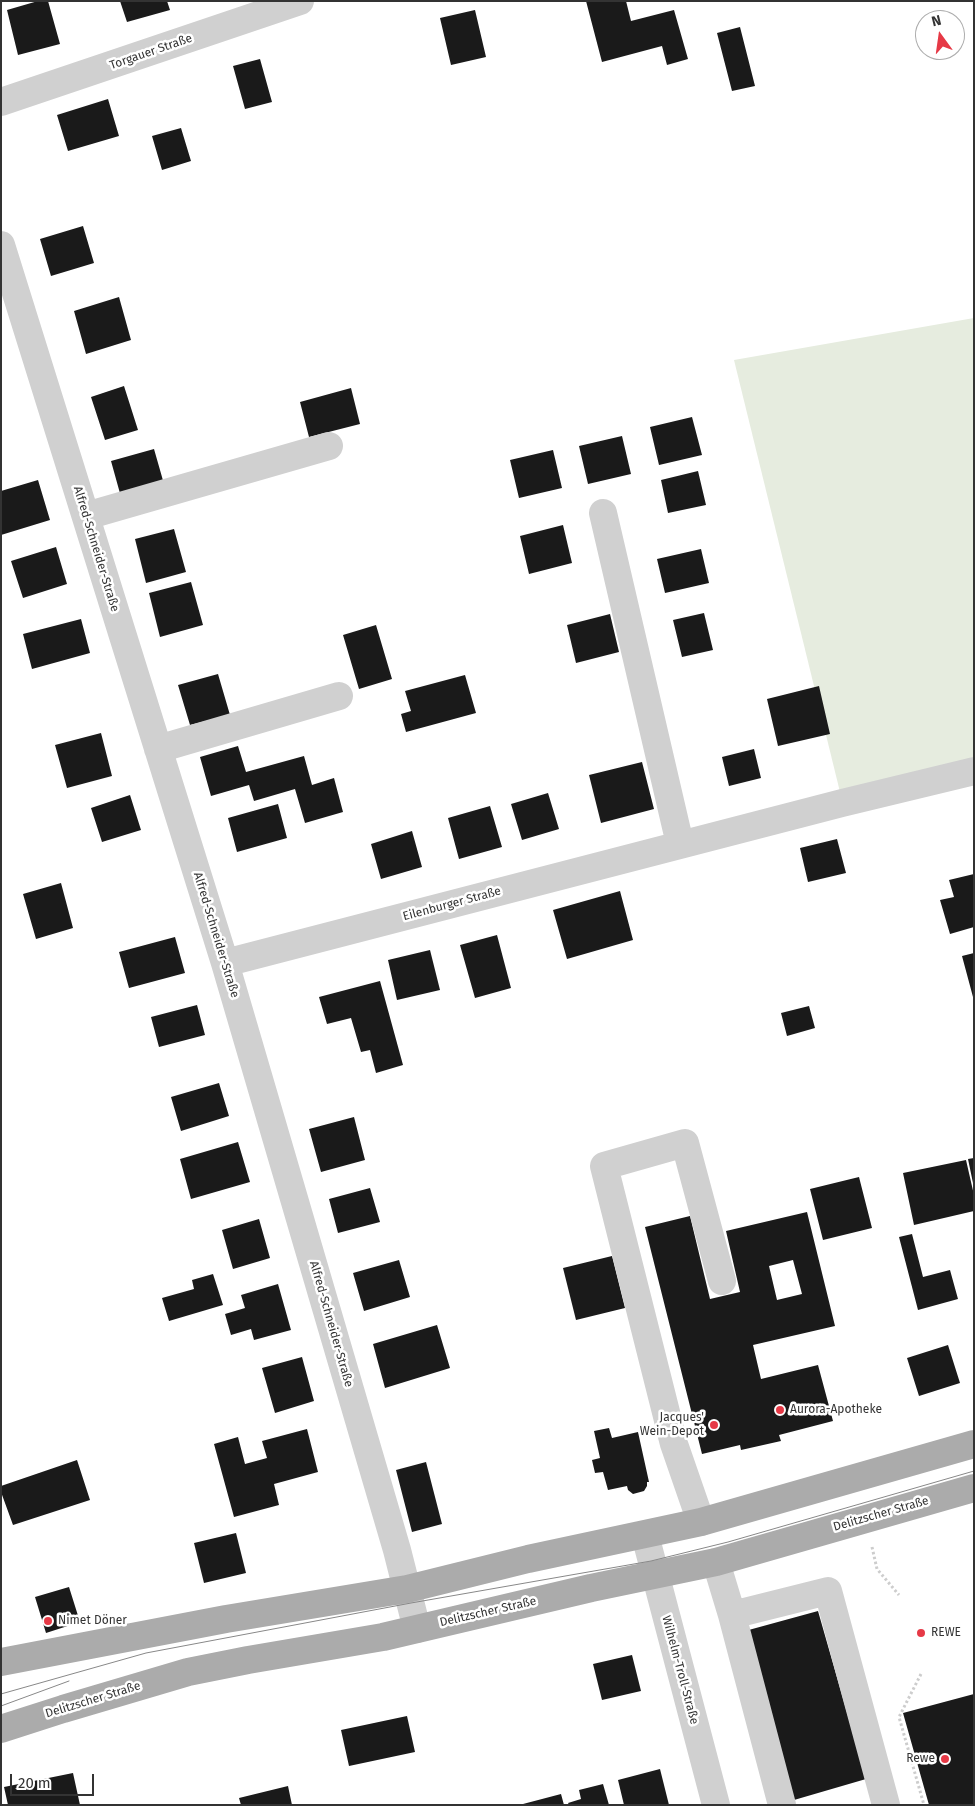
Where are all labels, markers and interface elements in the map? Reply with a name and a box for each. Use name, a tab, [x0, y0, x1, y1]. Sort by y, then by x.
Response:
north arrow	[915, 10, 965, 60]
text: N	[930, 12, 943, 30]
street label: Torgauer Straße	[108, 31, 194, 73]
street label: Alfred-Schneider-Straße	[70, 484, 122, 614]
street label: Alfred-Schneider-Straße	[190, 870, 242, 1000]
street label: Eilenburger Straße	[401, 884, 503, 924]
street label: Alfred-Schneider-Straße	[306, 1259, 356, 1389]
place label: Aurora-Apotheke	[790, 1403, 882, 1417]
marker: Aurora-Apotheke	[774, 1404, 786, 1416]
place label: Jacques' Wein-Depot	[640, 1411, 704, 1439]
marker: Jacques' Wein-Depot	[708, 1419, 720, 1431]
street label: Delitzscher Straße	[832, 1493, 930, 1535]
street label: Delitzscher Straße	[438, 1594, 538, 1630]
place label: Nimet Döner	[58, 1614, 127, 1628]
street label: Wilhelm-Troll-Straße	[659, 1614, 701, 1726]
marker: Nimet Döner	[42, 1615, 54, 1627]
place label: REWE	[931, 1626, 961, 1640]
marker: REWE	[915, 1627, 927, 1639]
street label: Delitzscher Straße	[44, 1679, 142, 1721]
place label: Rewe	[906, 1752, 935, 1766]
marker: Rewe	[939, 1753, 951, 1765]
scale bar	[12, 1764, 96, 1796]
text: 20 m	[18, 1774, 51, 1792]

